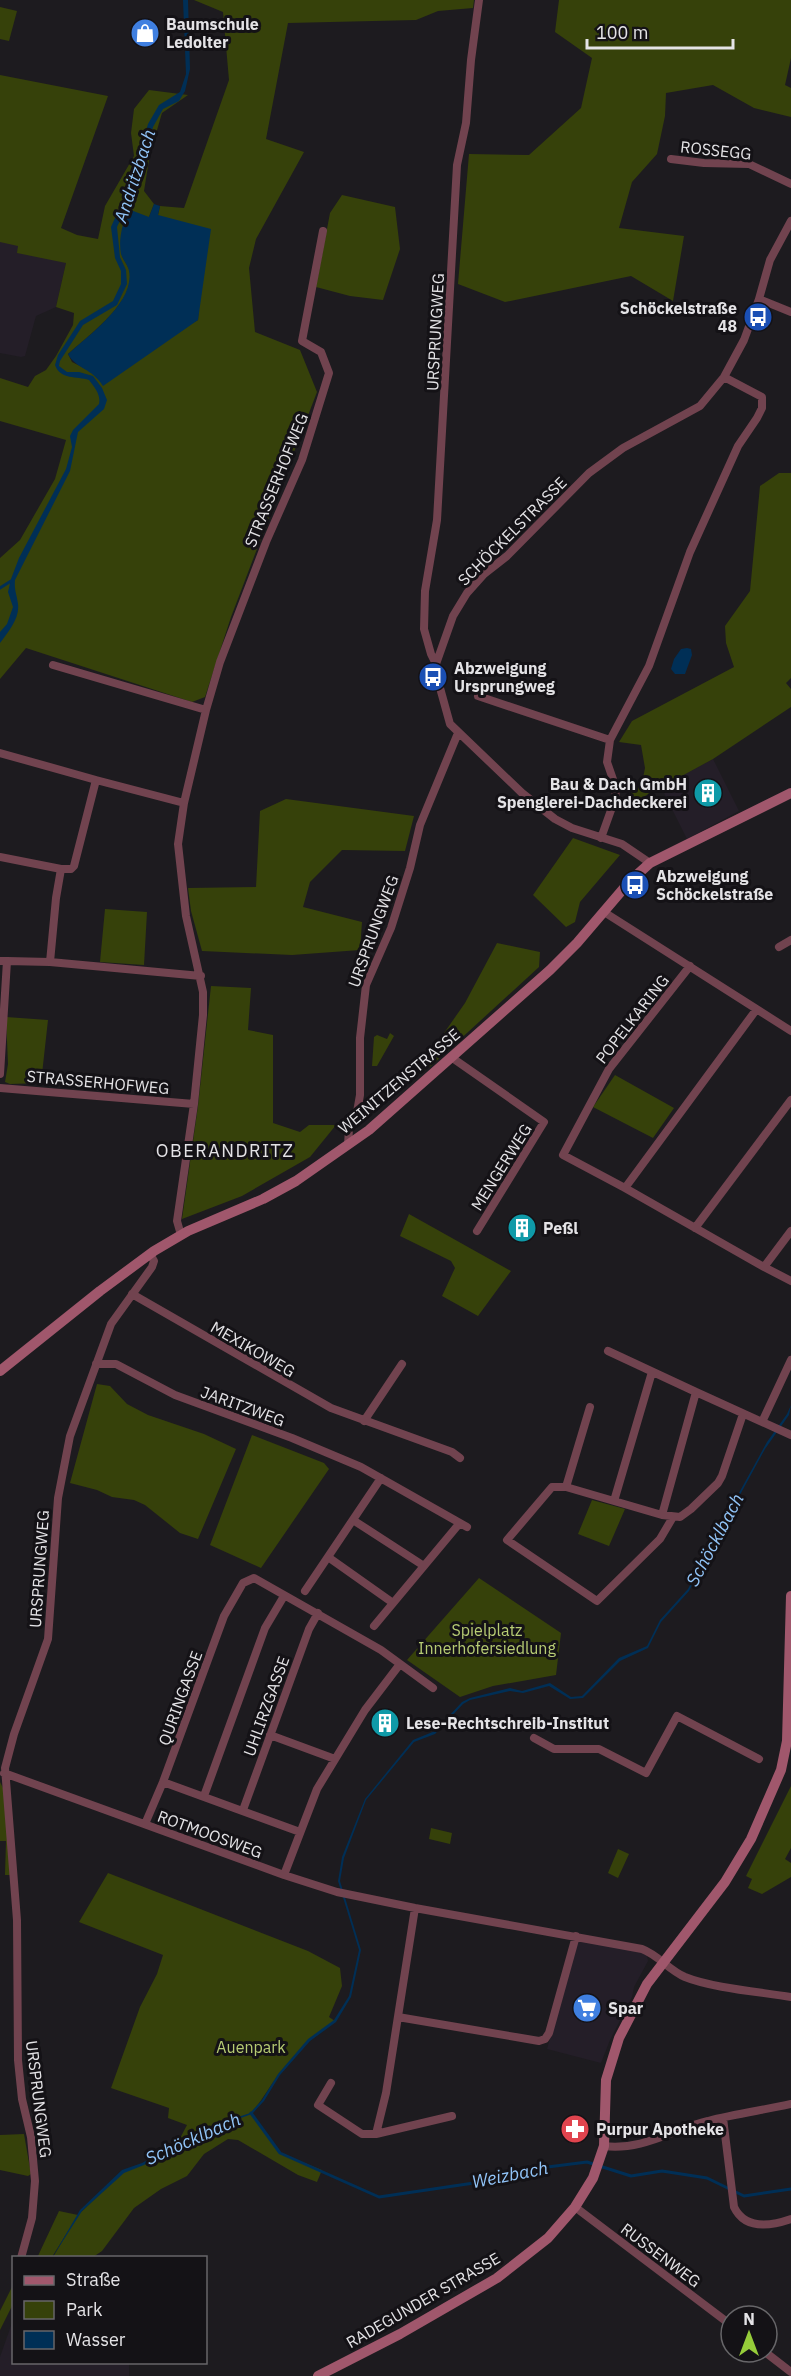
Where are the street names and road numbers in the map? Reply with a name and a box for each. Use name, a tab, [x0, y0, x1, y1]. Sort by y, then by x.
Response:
street label: ROSSEGG	[679, 136, 753, 164]
street label: URSPRUNGWEG	[422, 273, 448, 391]
street label: STRASSERHOFWEG	[240, 410, 312, 550]
street label: SCHÖCKELSTRASSE	[453, 472, 571, 590]
street label: URSPRUNGWEG	[343, 872, 403, 990]
street label: POPELKARING	[591, 970, 673, 1068]
street label: WEINITZENSTRASSE	[334, 1024, 464, 1138]
street label: STRASSERHOFWEG	[26, 1066, 170, 1098]
street label: MENGERWEG	[466, 1120, 536, 1214]
street label: MEXIKOWEG	[207, 1317, 299, 1381]
street label: JARITZWEG	[198, 1382, 288, 1430]
street label: URSPRUNGWEG	[25, 1509, 53, 1629]
street label: QURINGASSE	[154, 1648, 206, 1748]
street label: UHLIRZGASSE	[239, 1653, 293, 1759]
street label: ROTMOOSWEG	[155, 1806, 265, 1862]
street label: URSPRUNGWEG	[22, 2039, 56, 2159]
street label: RUSSENWEG	[617, 2219, 705, 2291]
street label: RADEGUNDER STRASSE	[342, 2248, 504, 2352]

